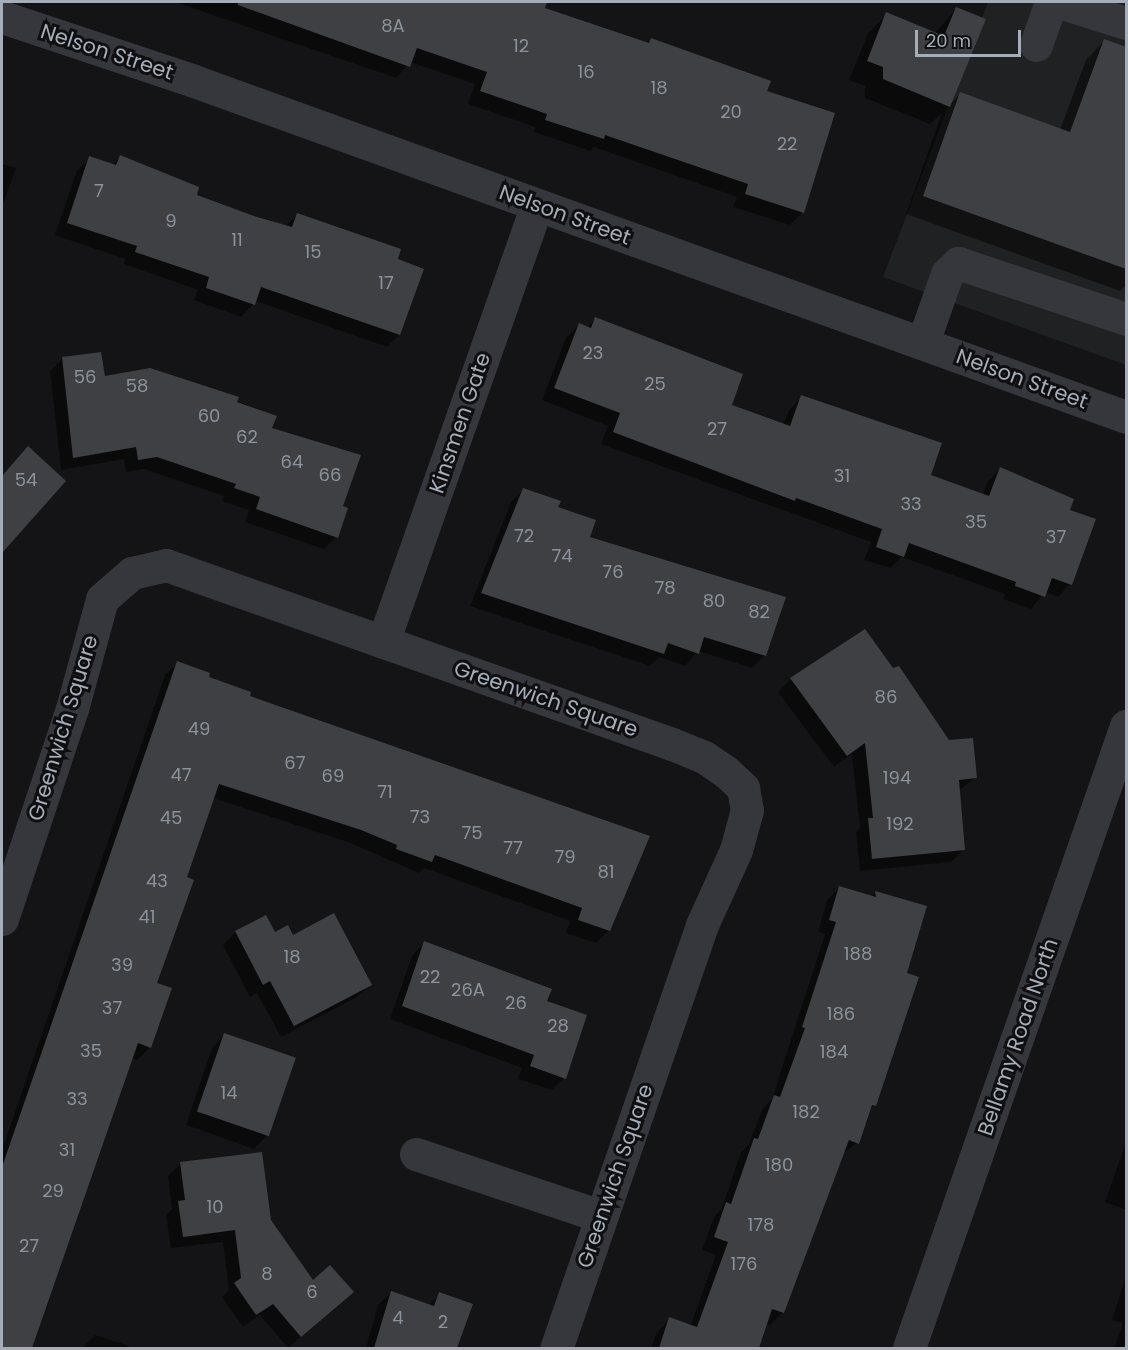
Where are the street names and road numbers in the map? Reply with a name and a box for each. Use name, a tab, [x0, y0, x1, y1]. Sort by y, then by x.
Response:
street label: Nelson Street	[38, 19, 176, 85]
street label: Nelson Street	[496, 180, 634, 250]
street label: Nelson Street	[953, 344, 1091, 414]
street label: Kinsmen Gate	[424, 349, 496, 497]
street label: Greenwich Square	[23, 632, 103, 824]
street label: Greenwich Square	[451, 656, 641, 742]
street label: Bellamy Road North	[972, 935, 1064, 1139]
street label: Greenwich Square	[572, 1081, 658, 1271]

